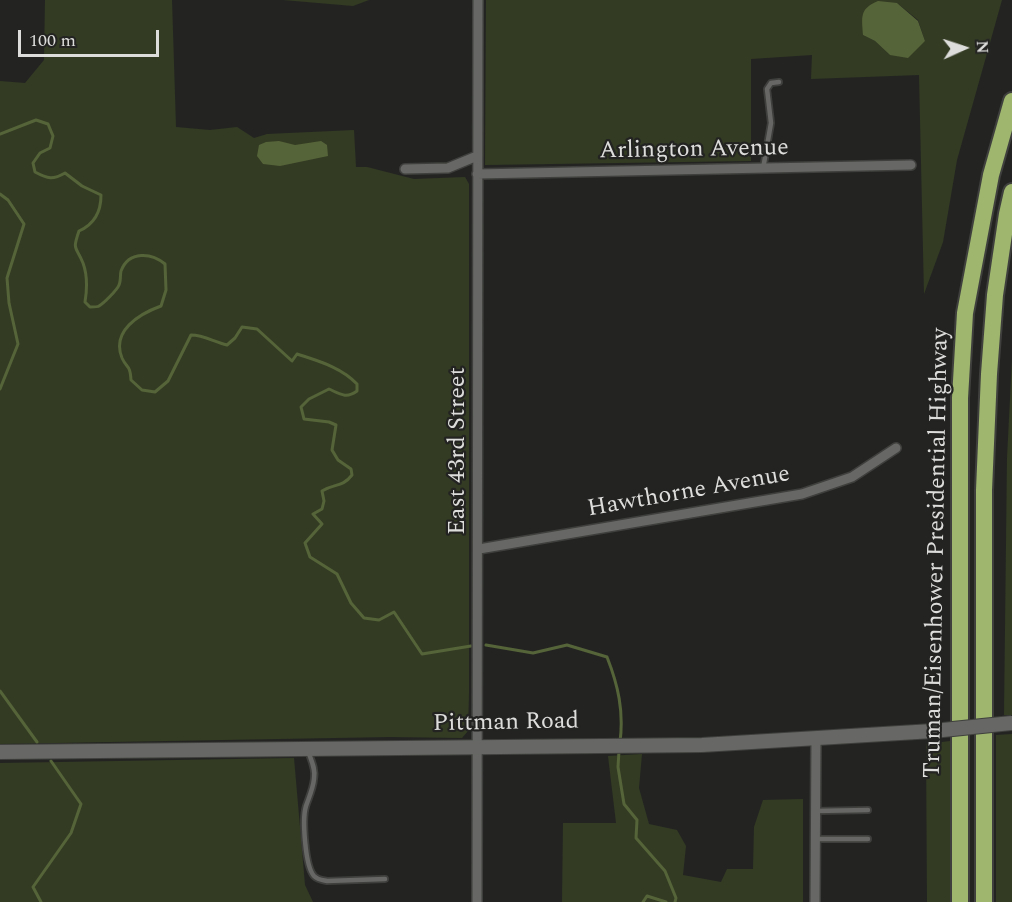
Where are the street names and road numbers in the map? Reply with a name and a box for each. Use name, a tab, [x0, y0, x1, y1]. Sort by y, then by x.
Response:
street label: Arlington Avenue	[599, 135, 789, 167]
street label: Truman/Eisenhower Presidential Highway	[920, 328, 956, 778]
street label: East 43rd Street	[445, 367, 473, 535]
street label: Hawthorne Avenue	[586, 461, 792, 525]
street label: Pittman Road	[433, 708, 579, 740]

